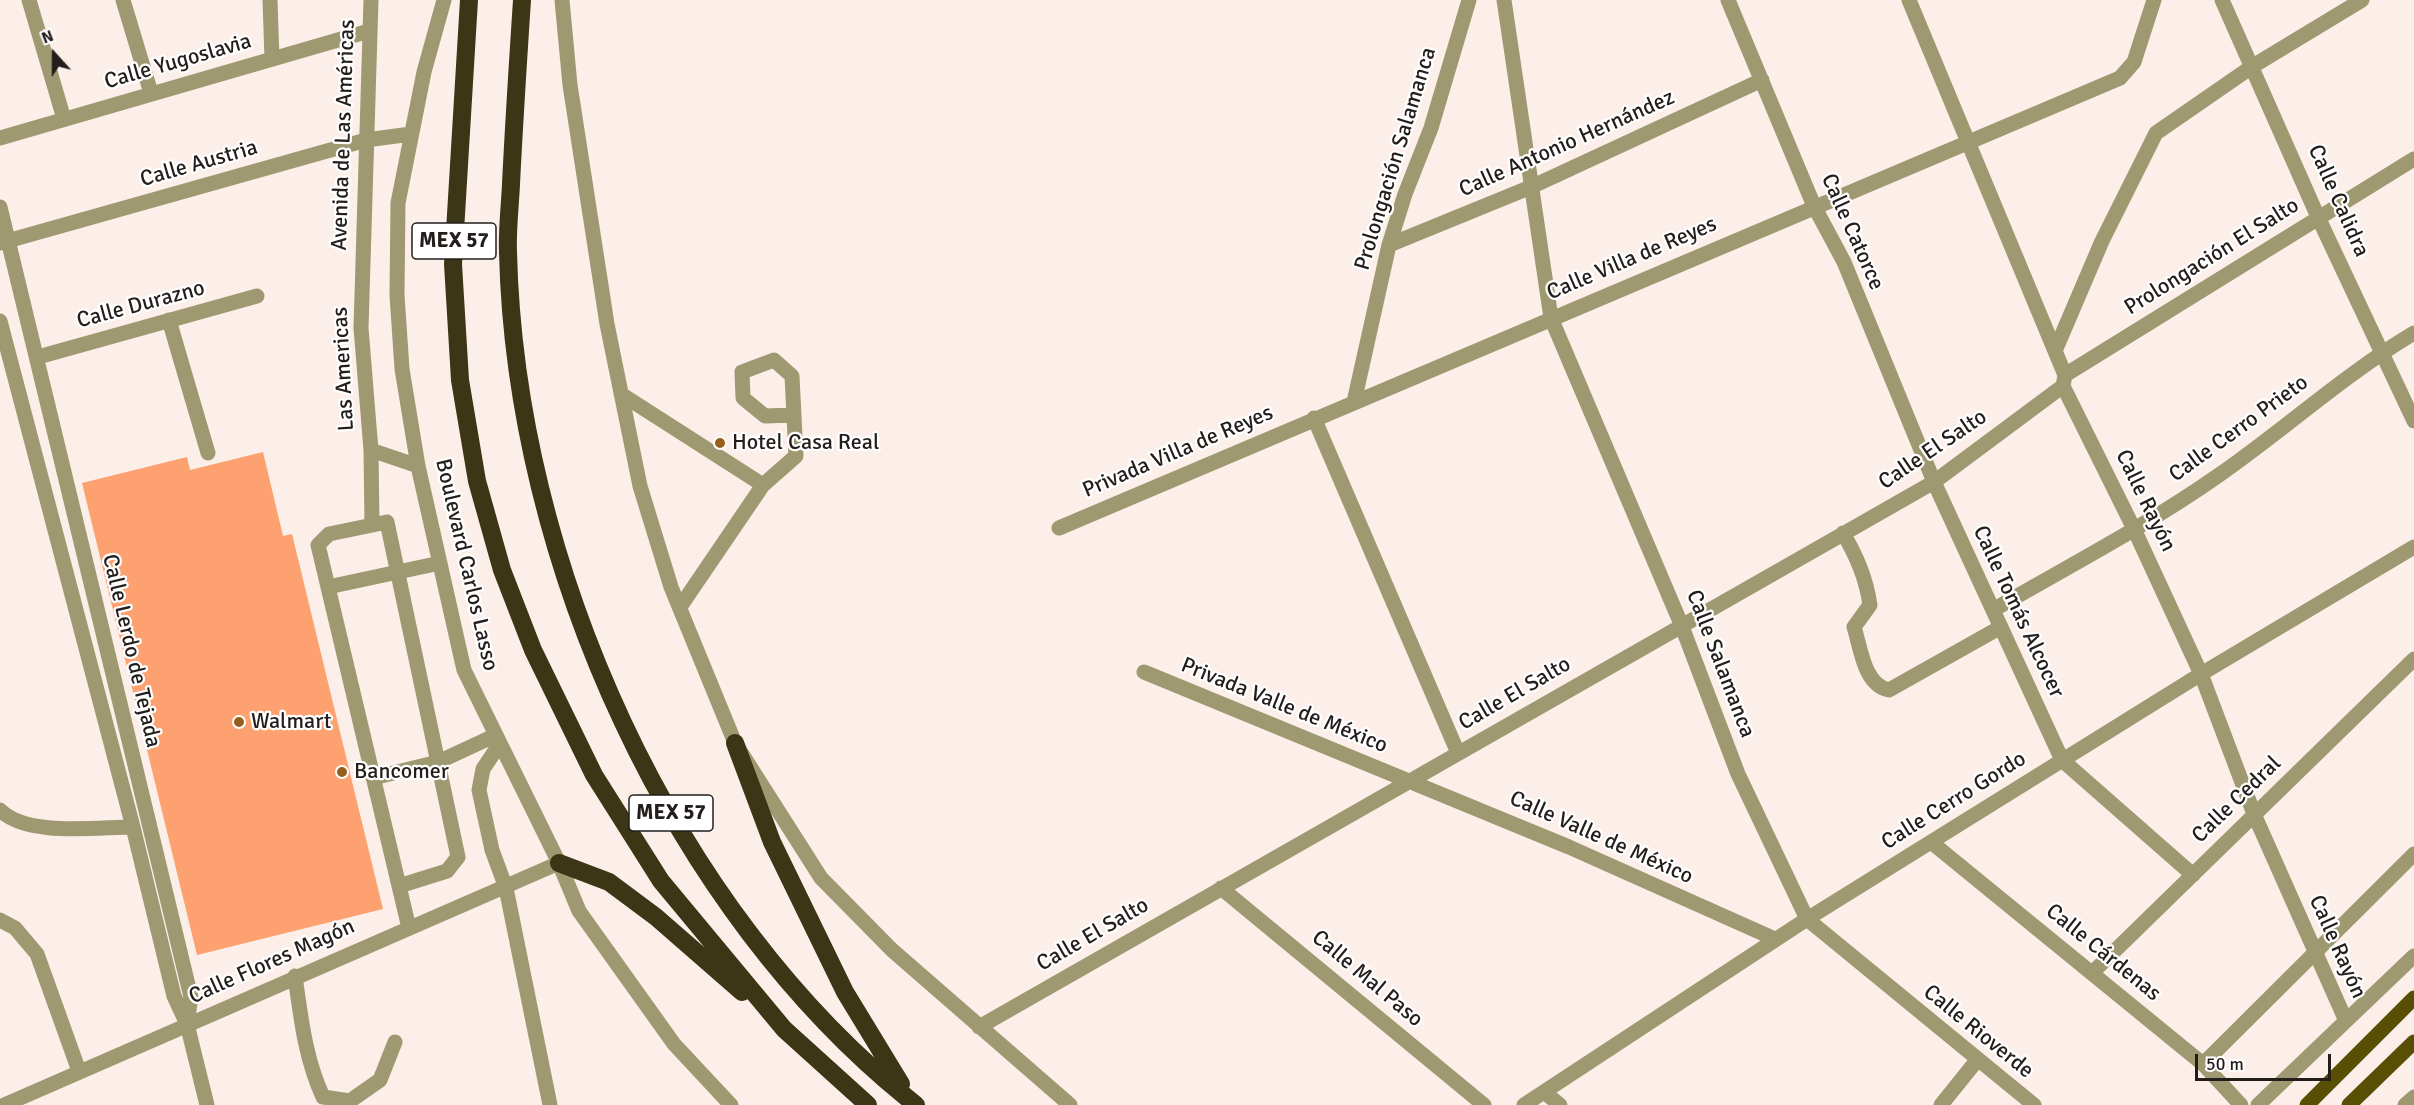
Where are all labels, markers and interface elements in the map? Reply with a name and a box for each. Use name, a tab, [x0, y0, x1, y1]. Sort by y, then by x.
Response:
street label: Avenida de Las Américas	[327, 19, 361, 251]
north arrow	[24, 24, 84, 84]
text: N	[39, 26, 56, 49]
street label: Calle Yugoslavia	[101, 28, 255, 96]
street label: Prolongación Salamanca	[1350, 44, 1442, 274]
street label: Calle Antonio Hernández	[1455, 85, 1679, 203]
street label: Calle Austria	[137, 135, 261, 193]
street label: Calle Calidra	[2302, 141, 2374, 261]
street label: Calle Catorce	[1815, 170, 1889, 294]
street label: Prolongación El Salto	[2120, 193, 2304, 321]
street label: Calle Villa de Reyes	[1543, 211, 1721, 307]
road number: MEX 57	[412, 223, 496, 259]
street label: Calle Durazno	[74, 275, 208, 335]
street label: Las Americas	[328, 306, 360, 432]
street label: Calle Cerro Prieto	[2164, 370, 2314, 488]
street label: Privada Villa de Reyes	[1079, 400, 1277, 504]
street label: Calle El Salto	[1874, 404, 1992, 496]
place label: Hotel Casa Real	[732, 430, 879, 456]
marker: Hotel Casa Real	[713, 436, 727, 450]
street label: Calle Rayón	[2109, 446, 2181, 556]
street label: Boulevard Carlos Lasso	[429, 456, 503, 674]
street label: Calle Tomás Alcocer	[1967, 522, 2069, 702]
street label: Calle Lerdo de Tejada	[96, 552, 166, 750]
street label: Calle Salamanca	[1680, 587, 1760, 741]
street label: Calle El Salto	[1454, 651, 1576, 737]
street label: Privada Valle de México	[1177, 652, 1391, 760]
place label: Walmart	[251, 709, 331, 735]
marker: Walmart	[232, 715, 246, 729]
street label: Calle Cerro Gordo	[1877, 746, 2031, 856]
street label: Calle Cedral	[2187, 751, 2287, 849]
place label: Bancomer	[354, 759, 449, 785]
marker: Bancomer	[335, 765, 349, 779]
street label: Calle Valle de México	[1505, 786, 1697, 890]
road number: MEX 57	[629, 795, 713, 831]
street label: Calle Rayón	[2303, 891, 2371, 1003]
street label: Calle El Salto	[1032, 892, 1154, 978]
street label: Calle Cárdenas	[2040, 899, 2166, 1007]
street label: Calle Flores Magón	[185, 914, 359, 1010]
street label: Calle Mal Paso	[1306, 925, 1428, 1033]
street label: Calle Rioverde	[1918, 979, 2038, 1085]
scale bar	[2198, 1042, 2334, 1080]
text: 50 m	[2206, 1053, 2244, 1075]

